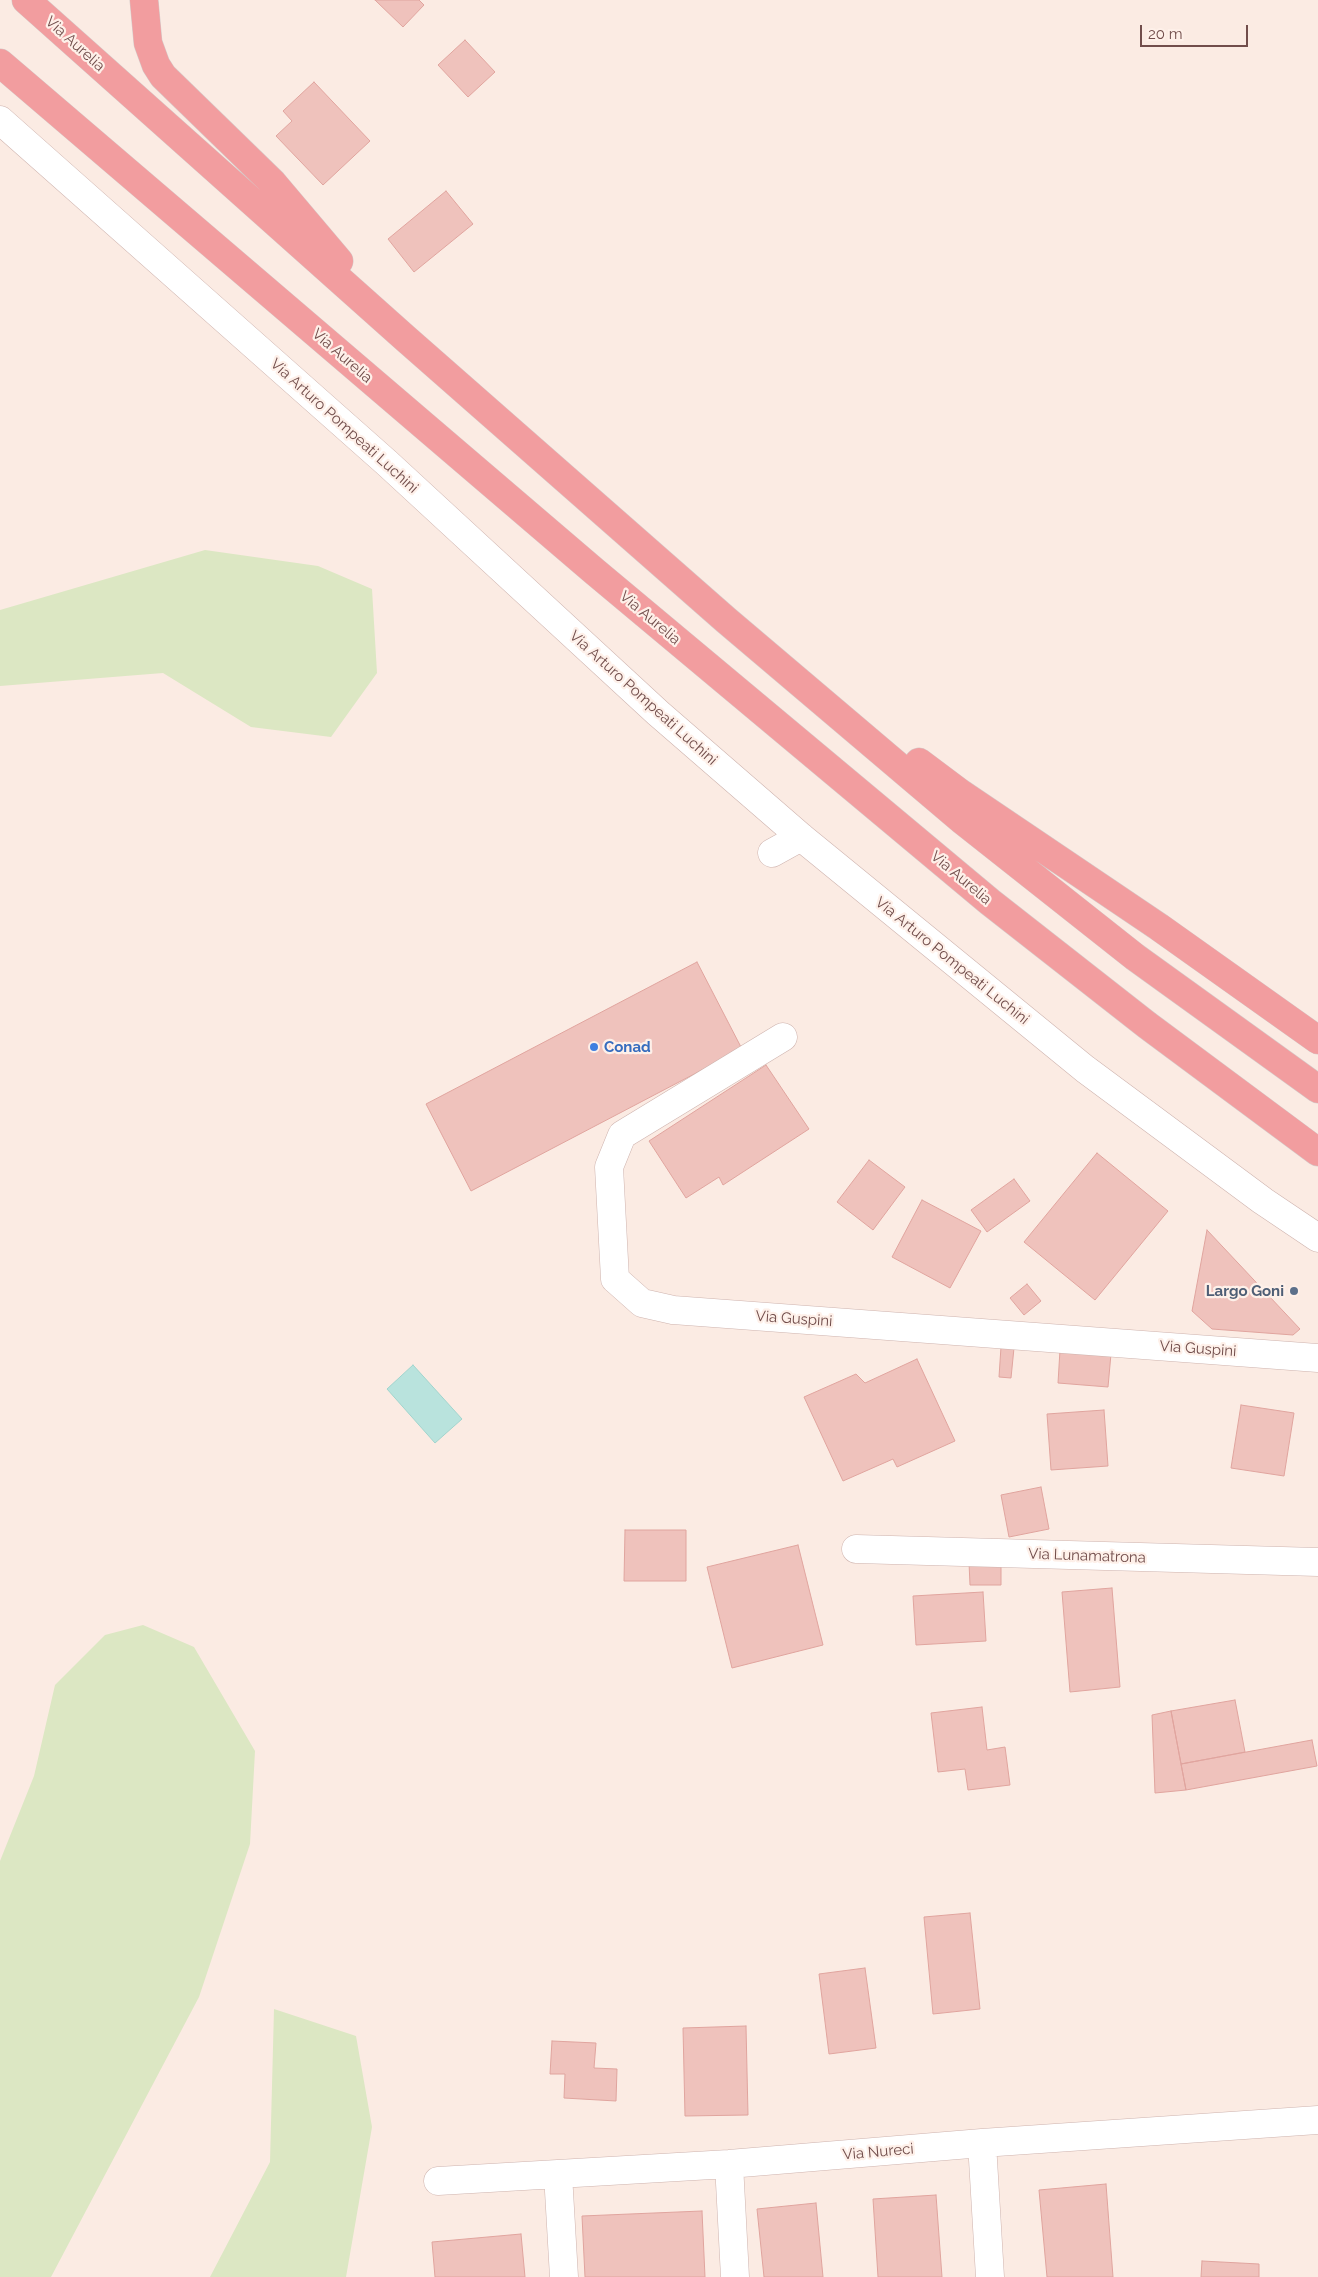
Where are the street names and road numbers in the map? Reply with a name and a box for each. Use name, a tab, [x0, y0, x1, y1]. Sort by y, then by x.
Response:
street label: Via Aurelia	[42, 13, 108, 75]
street label: Via Aurelia	[308, 325, 376, 387]
street label: Via Arturo Pompeati Luchini	[266, 355, 422, 497]
street label: Via Aurelia	[616, 587, 684, 649]
street label: Via Arturo Pompeati Luchini	[565, 627, 721, 769]
street label: Via Aurelia	[927, 847, 995, 909]
street label: Via Arturo Pompeati Luchini	[871, 893, 1033, 1029]
street label: Via Guspini	[755, 1307, 833, 1331]
street label: Via Guspini	[1159, 1337, 1237, 1361]
street label: Via Lunamatrona	[1028, 1545, 1146, 1567]
street label: Via Nureci	[842, 2140, 914, 2164]

